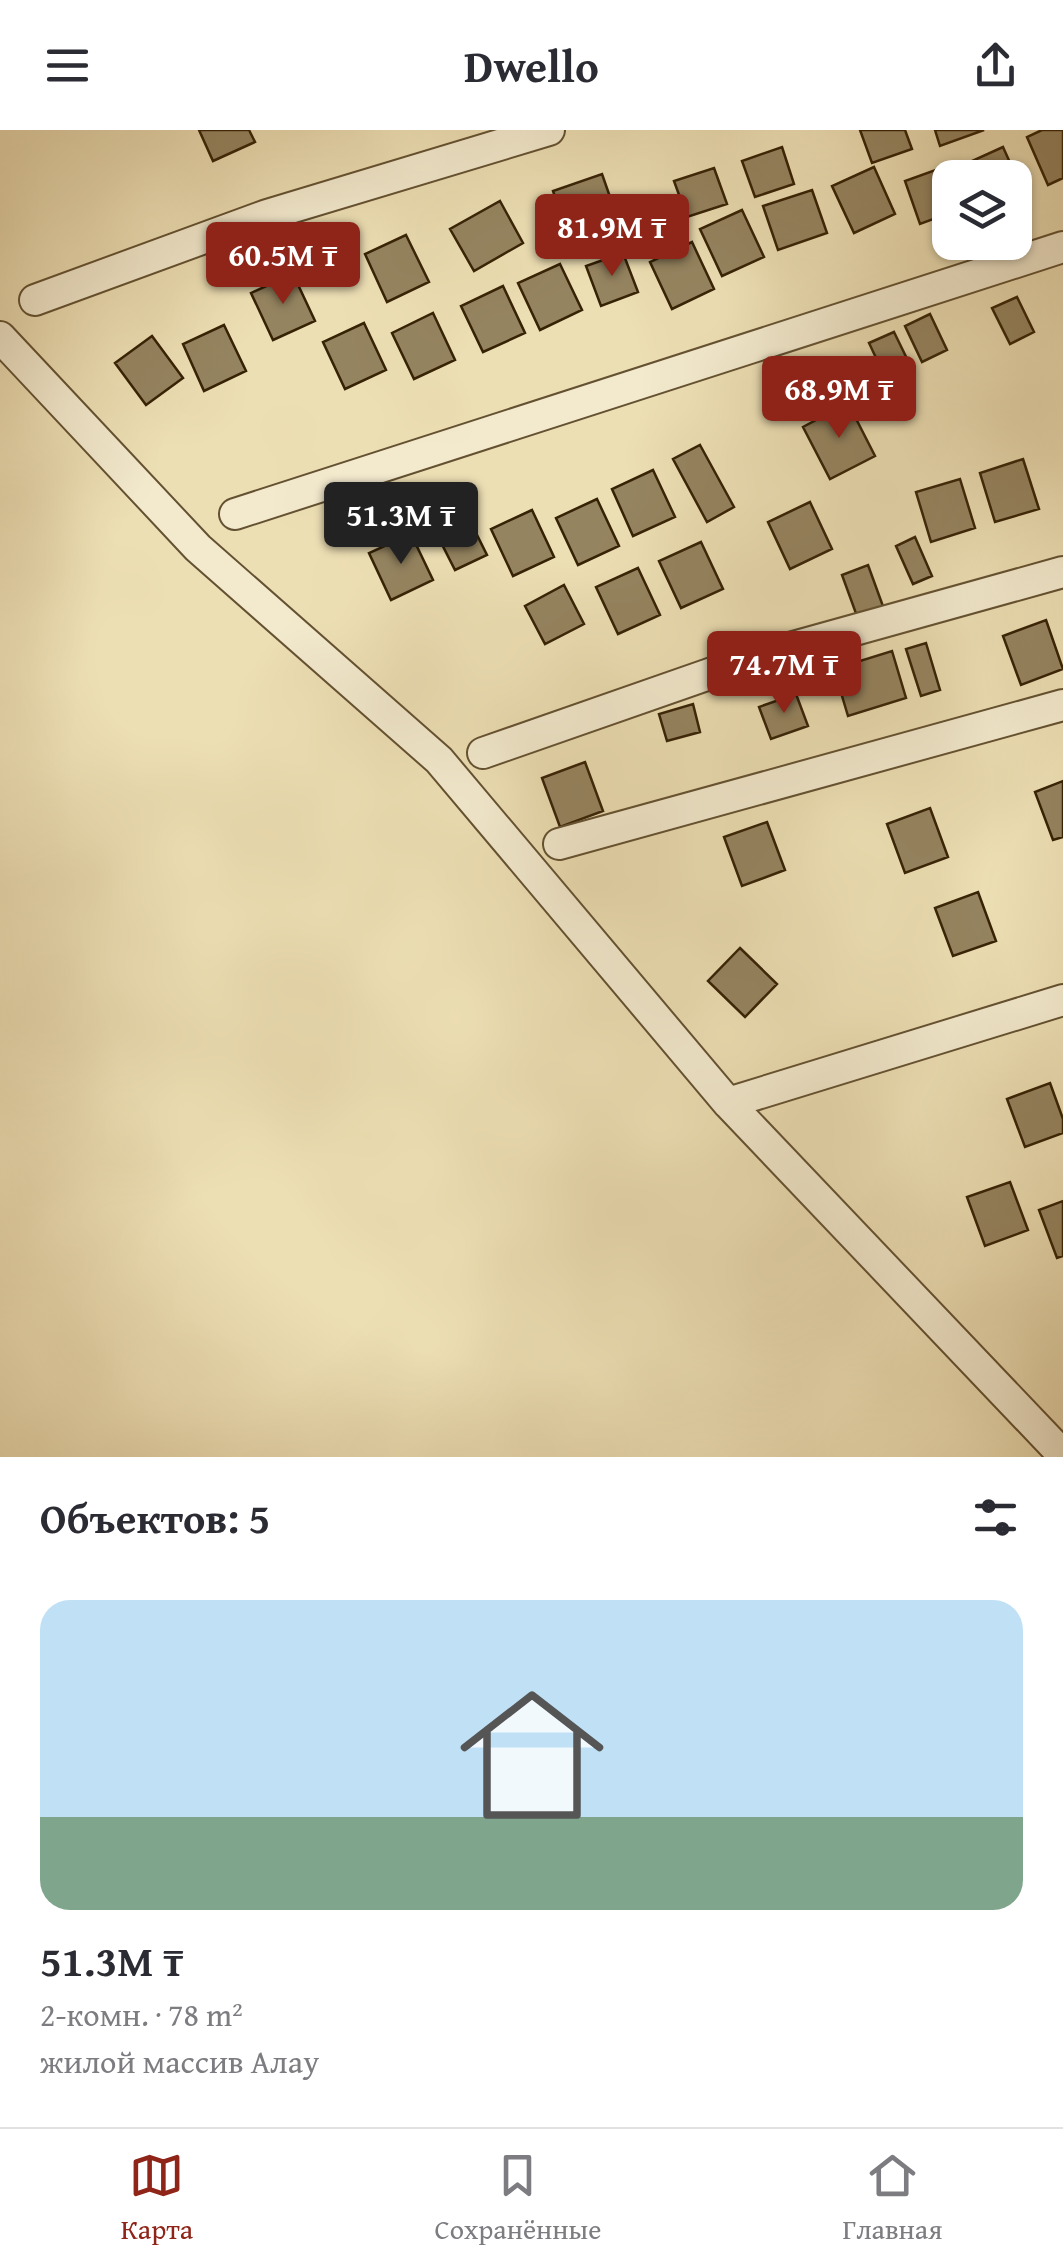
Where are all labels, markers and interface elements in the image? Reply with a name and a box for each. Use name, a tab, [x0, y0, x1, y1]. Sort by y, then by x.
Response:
text: Dwello	[464, 33, 599, 98]
icon: menu	[40, 38, 95, 93]
icon: share	[968, 38, 1023, 93]
map controls	[932, 160, 1032, 260]
button: layers	[932, 160, 1032, 260]
pin: 81.9M ₸	[520, 194, 704, 279]
text: 81.9M ₸	[557, 203, 667, 250]
pin: 60.5M ₸	[191, 222, 375, 307]
text: 60.5M ₸	[228, 231, 338, 278]
pin: 68.9M ₸	[747, 356, 931, 441]
text: 68.9M ₸	[784, 365, 894, 412]
pin: 51.3M ₸	[309, 482, 493, 567]
text: 51.3M ₸	[346, 491, 456, 538]
pin: 74.7M ₸	[692, 631, 876, 716]
text: 74.7M ₸	[729, 640, 839, 687]
text: Объектов: 5	[40, 1487, 270, 1548]
icon: filters	[968, 1490, 1023, 1545]
icon: home	[442, 1665, 622, 1845]
text: 51.3M ₸	[40, 1930, 184, 1991]
text: 2-комн. · 78 m²	[40, 1991, 243, 2038]
text: жилой массив Алау	[40, 2038, 319, 2085]
tab: Карта	[121, 2148, 193, 2249]
tab: Сохранённые	[434, 2148, 601, 2249]
tab: Главная	[843, 2148, 942, 2249]

